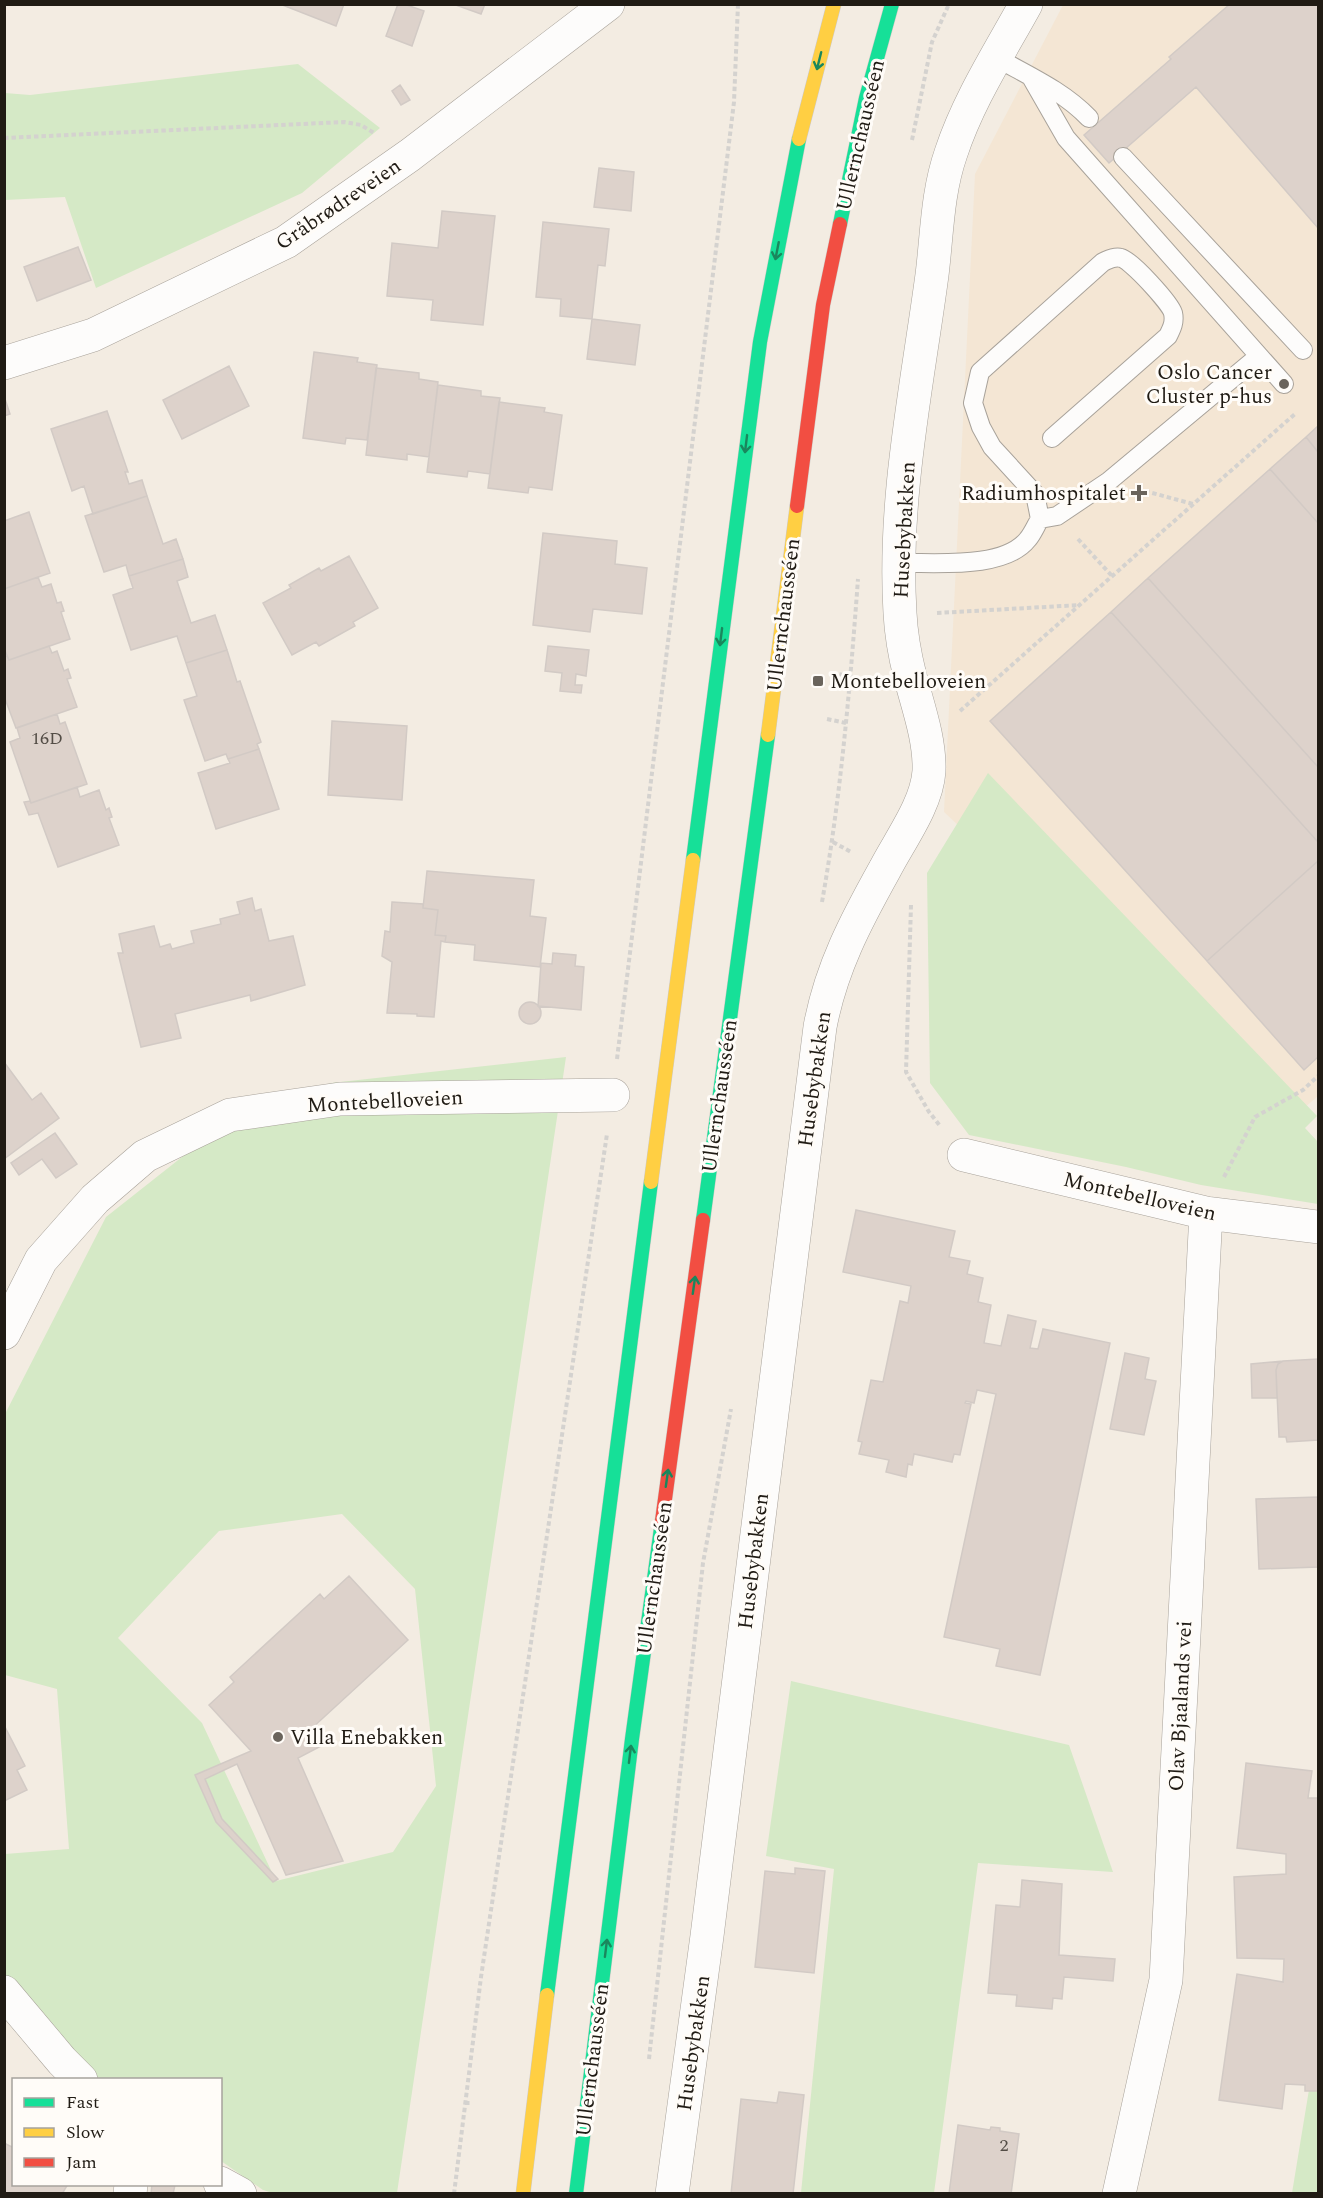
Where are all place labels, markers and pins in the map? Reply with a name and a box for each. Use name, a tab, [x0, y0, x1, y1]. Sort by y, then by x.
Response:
place label: Oslo Cancer Cluster p-hus	[1146, 357, 1272, 413]
marker: Oslo Cancer Cluster p-hus	[1277, 377, 1291, 391]
place label: Radiumhospitalet	[961, 478, 1126, 510]
marker: Radiumhospitalet	[1130, 484, 1148, 502]
place label: Montebelloveien	[830, 666, 986, 698]
marker: Montebelloveien	[811, 674, 825, 688]
place label: Villa Enebakken	[290, 1722, 443, 1754]
marker: Villa Enebakken	[271, 1730, 285, 1744]

